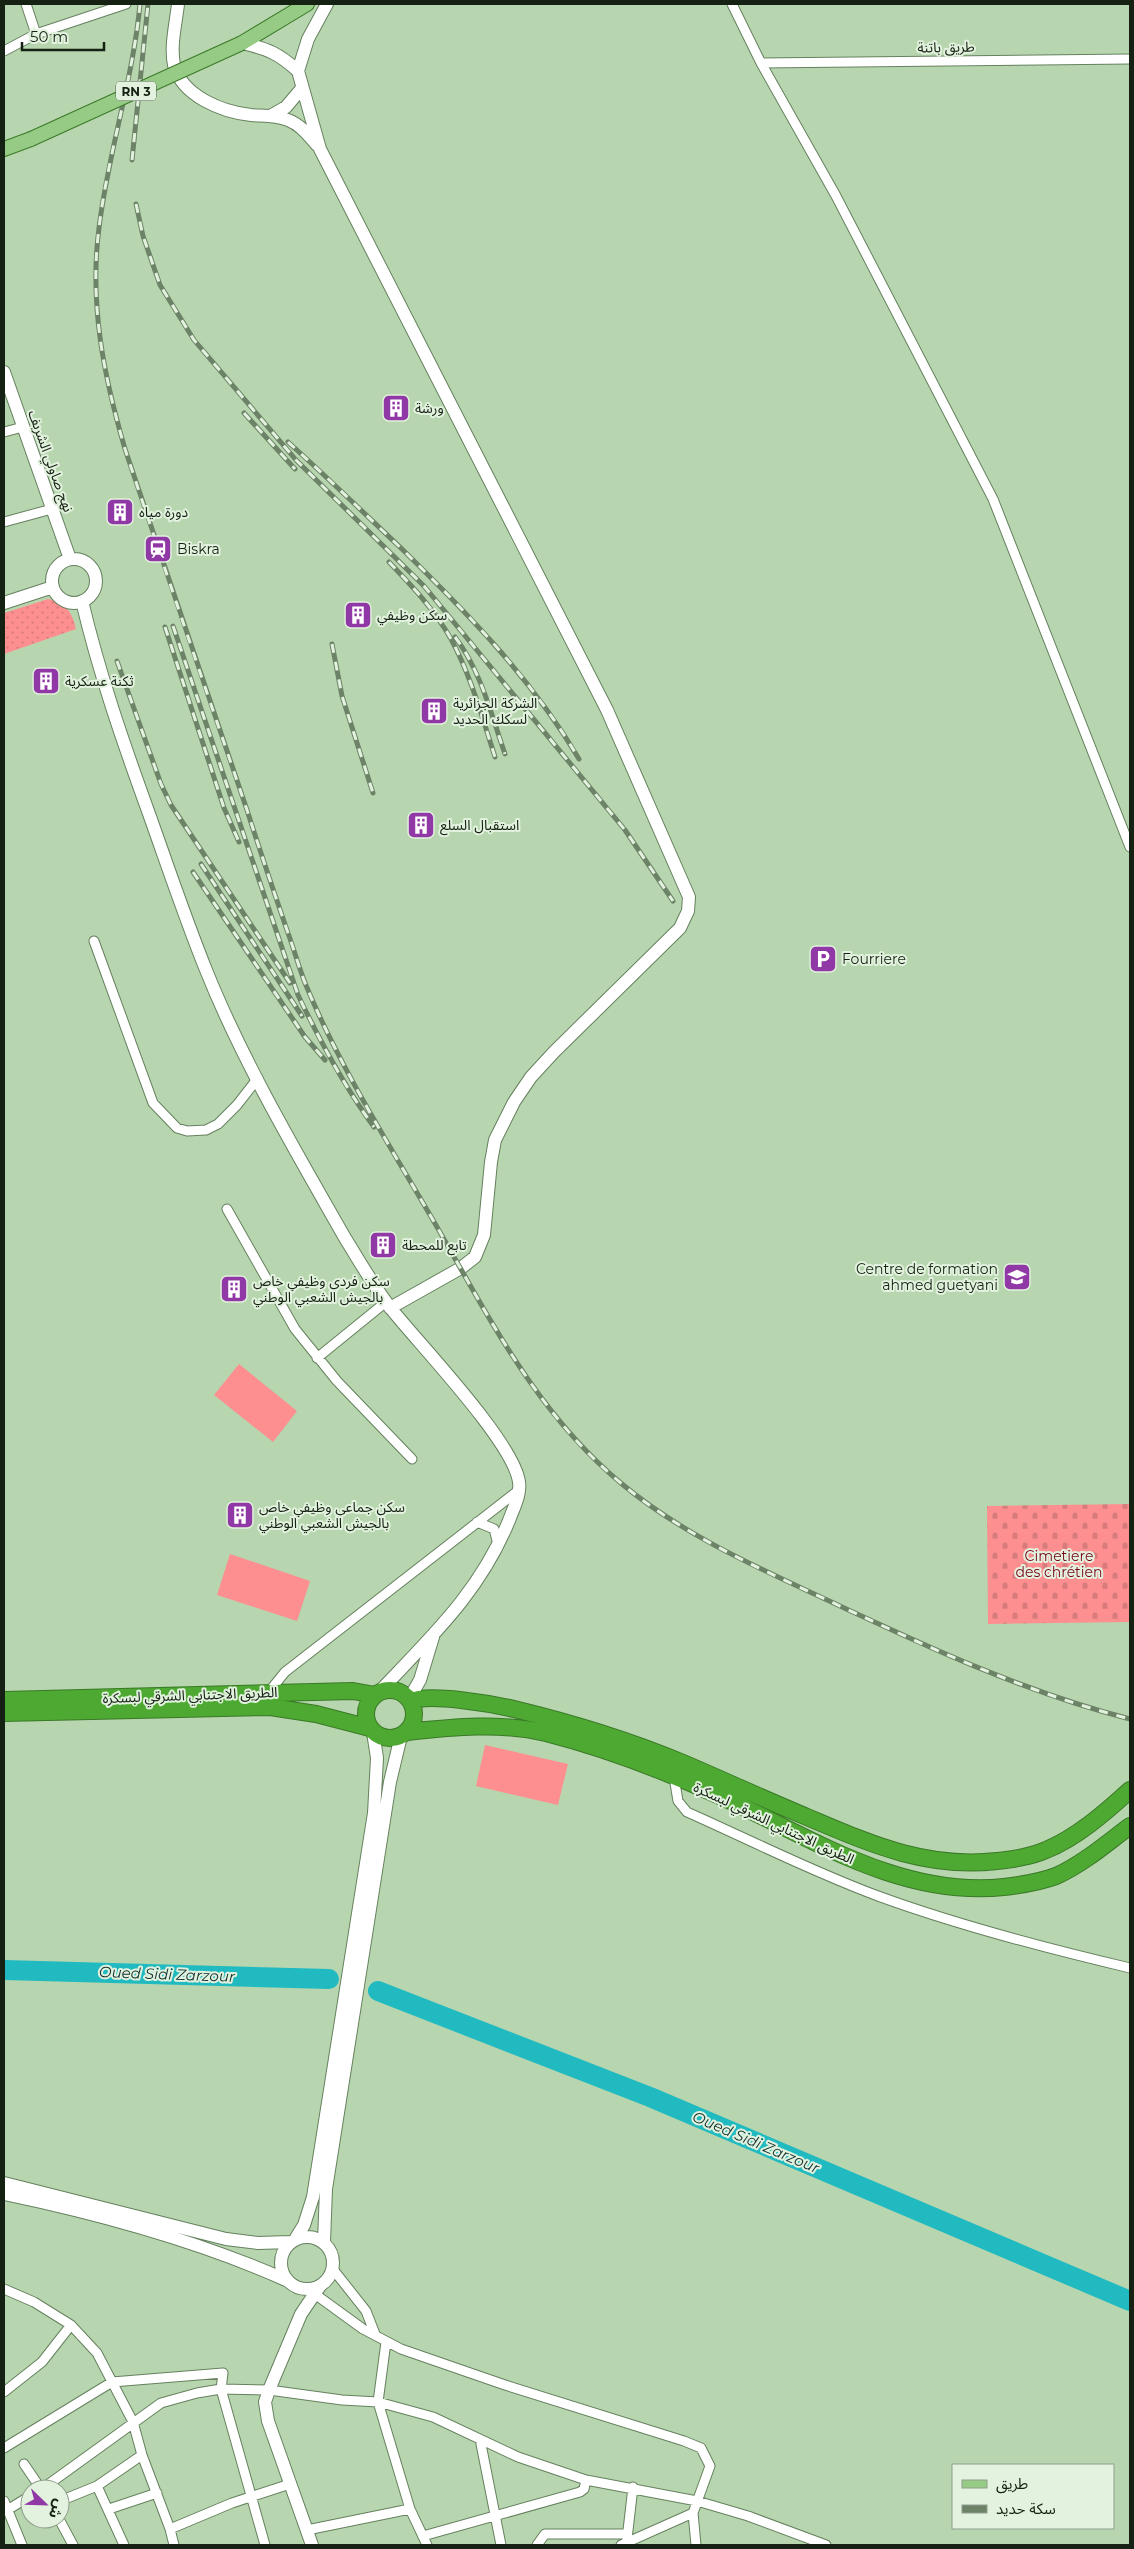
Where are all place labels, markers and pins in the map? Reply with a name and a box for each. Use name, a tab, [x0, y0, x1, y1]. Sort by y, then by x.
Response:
building icon: ورشة	[381, 393, 411, 423]
place label: ورشة	[415, 399, 444, 417]
building icon: دورة مياه	[105, 497, 135, 527]
place label: دورة مياه	[139, 503, 188, 521]
station icon: Biskra	[143, 534, 173, 564]
place label: Biskra	[177, 540, 220, 558]
building icon: سكن وظيفي	[343, 600, 373, 630]
place label: سكن وظيفي	[377, 606, 447, 626]
building icon: ثكنة عسكرية	[31, 666, 61, 696]
place label: ثكنة عسكرية	[65, 672, 134, 690]
place label: الشركة الجزائرية لسكك الحديد	[453, 694, 537, 728]
building icon: الشركة الجزائرية لسكك الحديد	[419, 696, 449, 726]
building icon: استقبال السلع	[406, 810, 436, 840]
place label: استقبال السلع	[440, 816, 519, 836]
parking icon: Fourriere	[808, 944, 838, 974]
place label: Fourriere	[842, 950, 906, 968]
building icon: تابع للمحطة	[368, 1230, 398, 1260]
place label: تابع للمحطة	[402, 1236, 467, 1256]
place label: Centre de formation ahmed guetyani	[856, 1260, 998, 1294]
school or university icon: Centre de formation ahmed guetyani	[1002, 1262, 1032, 1292]
place label: سكن فردي وظيفي خاص بالجيش الشعبي الوطني	[253, 1272, 390, 1308]
building icon: سكن فردي وظيفي خاص بالجيش الشعبي الوطني	[219, 1274, 249, 1304]
place label: سكن جماعي وظيفي خاص بالجيش الشعبي الوطني	[259, 1498, 405, 1534]
building icon: سكن جماعي وظيفي خاص بالجيش الشعبي الوطني	[225, 1500, 255, 1530]

